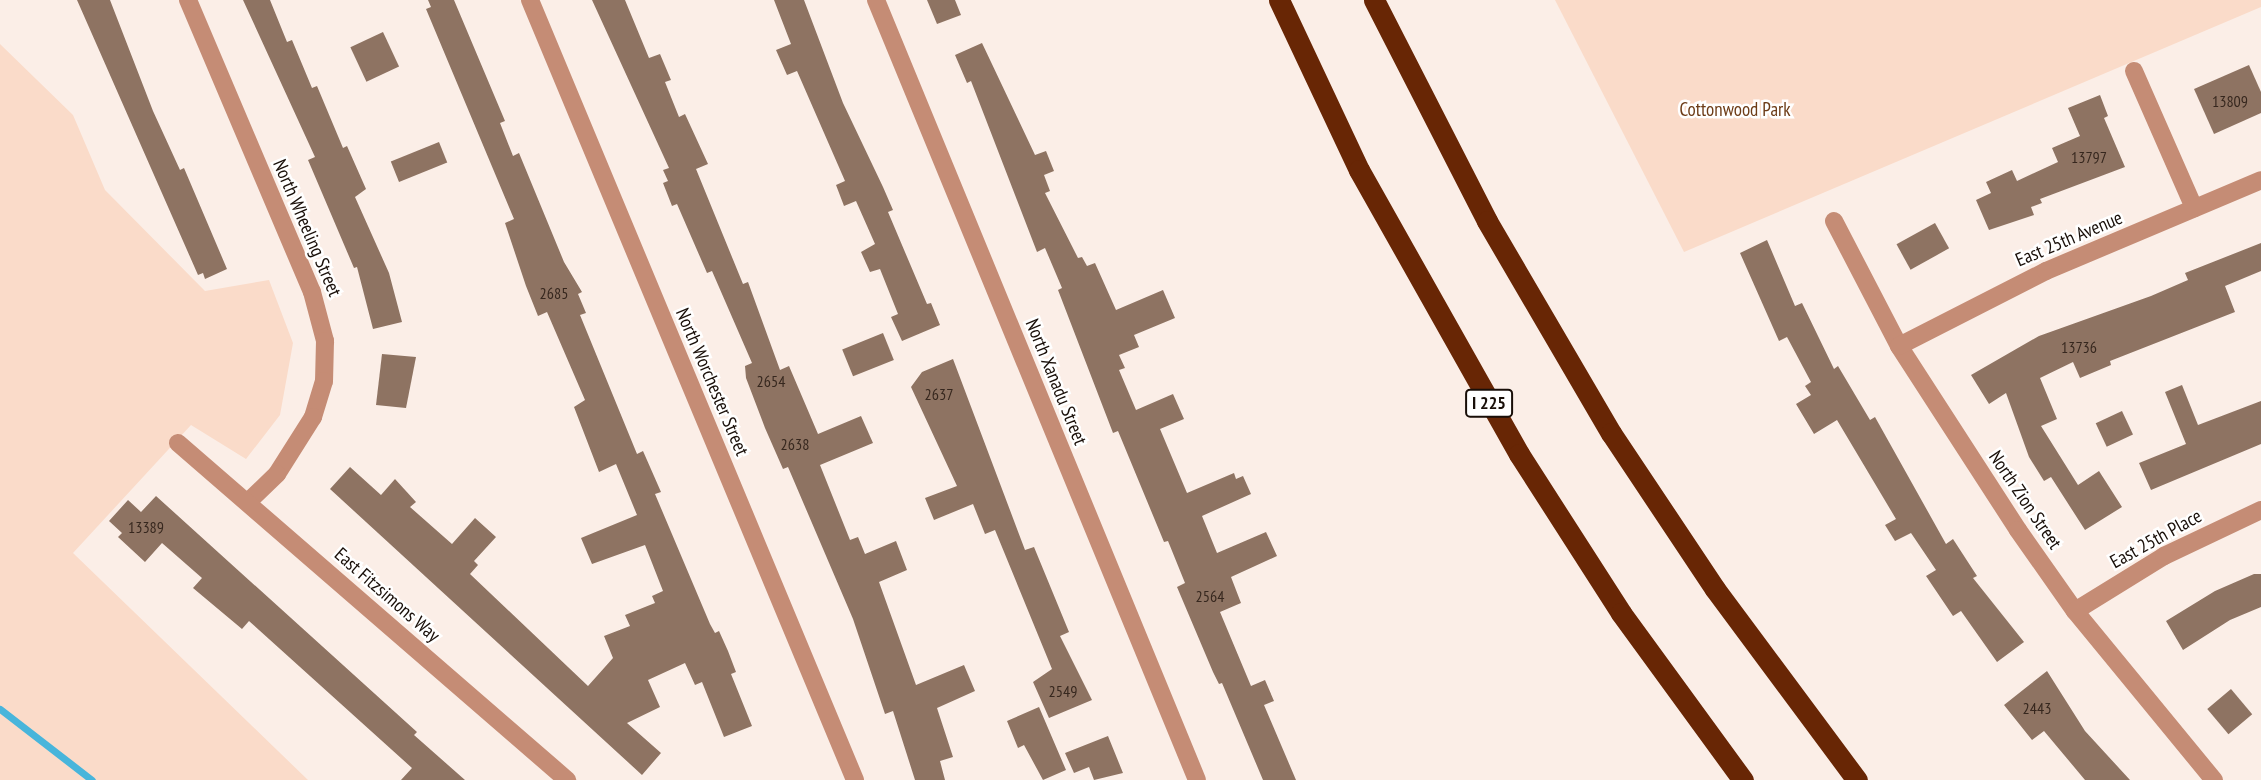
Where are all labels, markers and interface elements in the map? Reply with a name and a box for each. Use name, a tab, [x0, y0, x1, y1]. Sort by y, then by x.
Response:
house number: 13809	[2212, 91, 2248, 111]
park label: Cottonwood Park	[1679, 99, 1791, 121]
house number: 13797	[2071, 147, 2107, 167]
street label: North Wheeling Street	[268, 156, 346, 300]
street label: East 25th Avenue	[2012, 206, 2126, 272]
house number: 2685	[540, 283, 568, 303]
street label: North Worchester Street	[671, 305, 753, 459]
street label: North Xanadu Street	[1020, 316, 1092, 448]
house number: 13736	[2061, 337, 2097, 357]
house number: 2654	[757, 371, 785, 391]
house number: 2637	[925, 384, 953, 404]
road number: I 225	[1464, 388, 1514, 418]
house number: 2638	[781, 434, 809, 454]
street label: North Zion Street	[1984, 446, 2066, 554]
street label: East 25th Place	[2106, 505, 2206, 573]
house number: 13389	[128, 517, 164, 537]
street label: East Fitzsimons Way	[330, 543, 444, 647]
house number: 2564	[1196, 586, 1224, 606]
house number: 2549	[1049, 681, 1077, 701]
house number: 2443	[2023, 698, 2051, 718]

